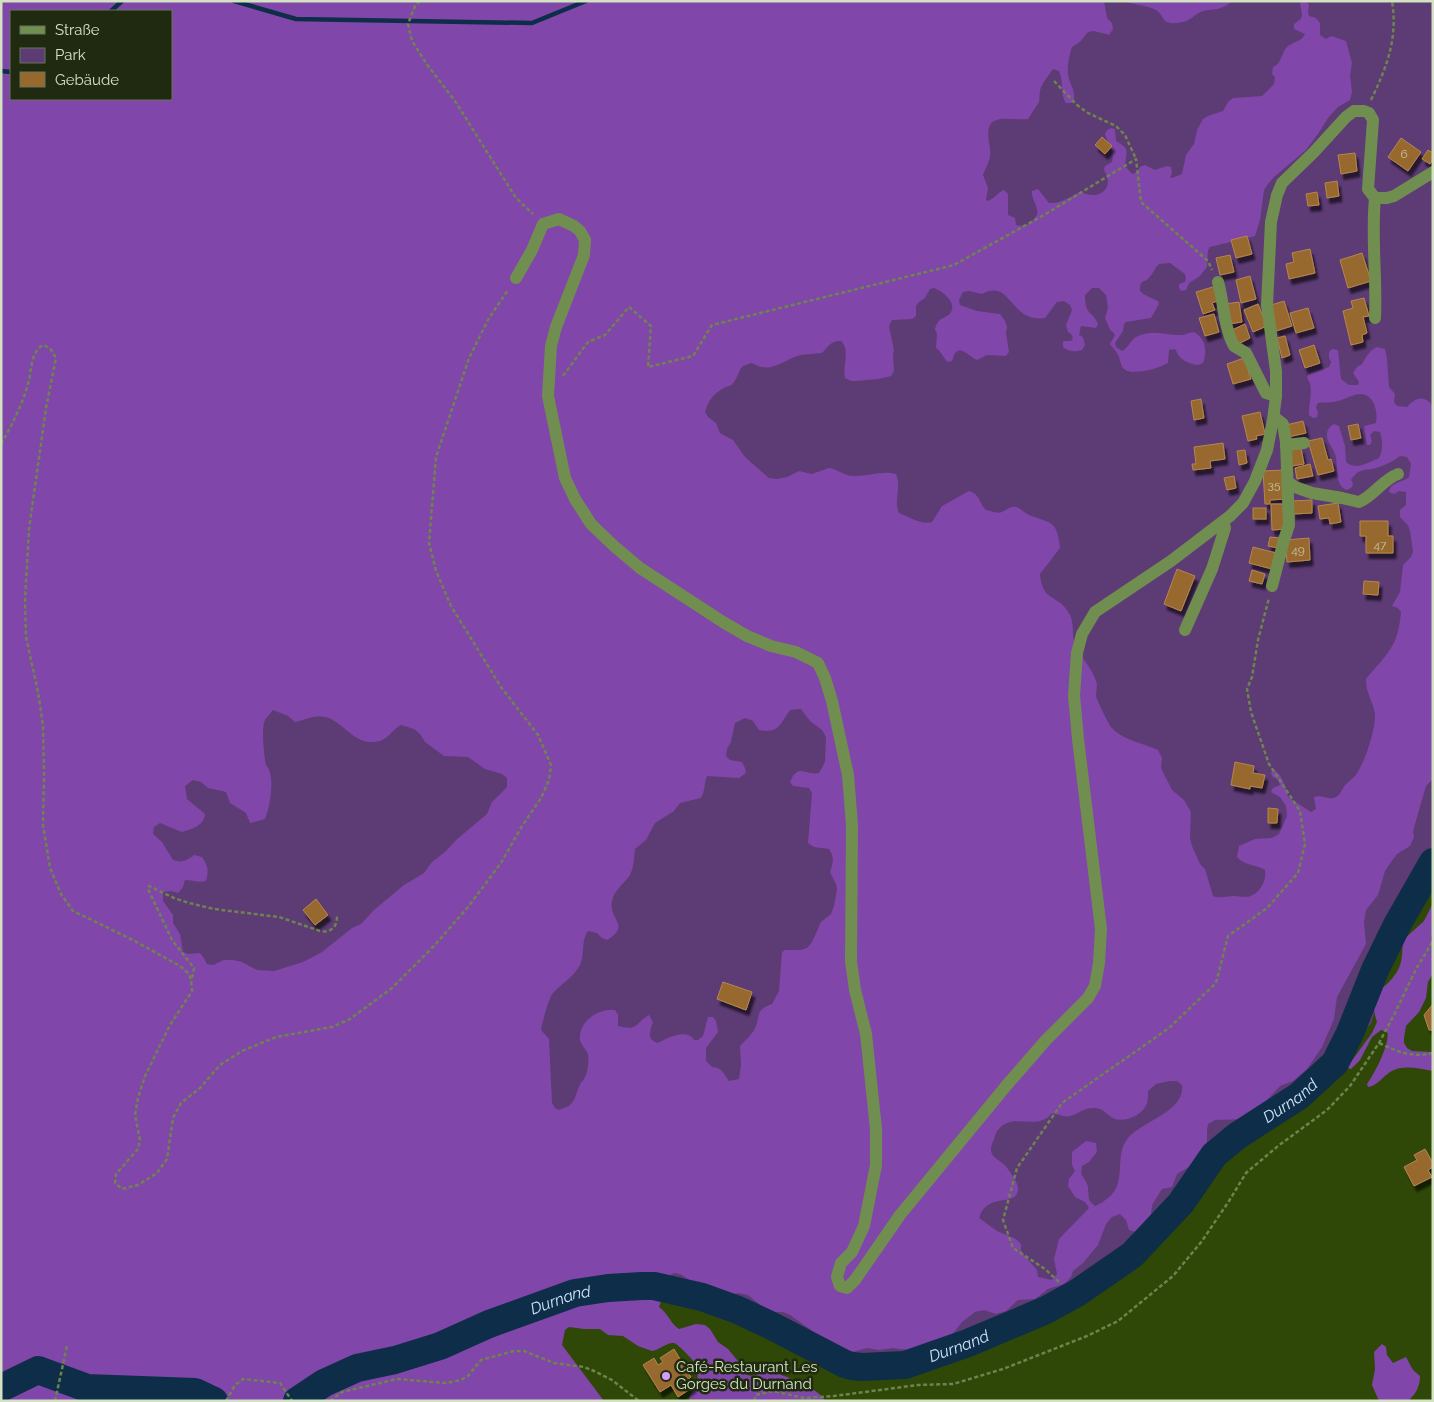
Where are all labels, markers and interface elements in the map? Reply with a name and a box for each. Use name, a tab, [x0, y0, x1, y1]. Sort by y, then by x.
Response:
legend	[10, 10, 172, 100]
text: Straße	[55, 21, 100, 39]
text: Park	[55, 46, 86, 64]
text: Gebäude	[55, 71, 119, 89]
house number: 6	[1400, 147, 1408, 161]
house number: 35	[1268, 478, 1281, 492]
house number: 47	[1374, 538, 1387, 552]
house number: 49	[1291, 543, 1305, 557]
water label: Durnand	[1259, 1075, 1322, 1127]
water label: Durnand	[528, 1282, 592, 1318]
water label: Durnand	[926, 1326, 992, 1366]
place label: Café-Restaurant Les Gorges du Durnand	[676, 1358, 818, 1393]
marker: Café-Restaurant Les Gorges du Durnand	[660, 1370, 672, 1382]

